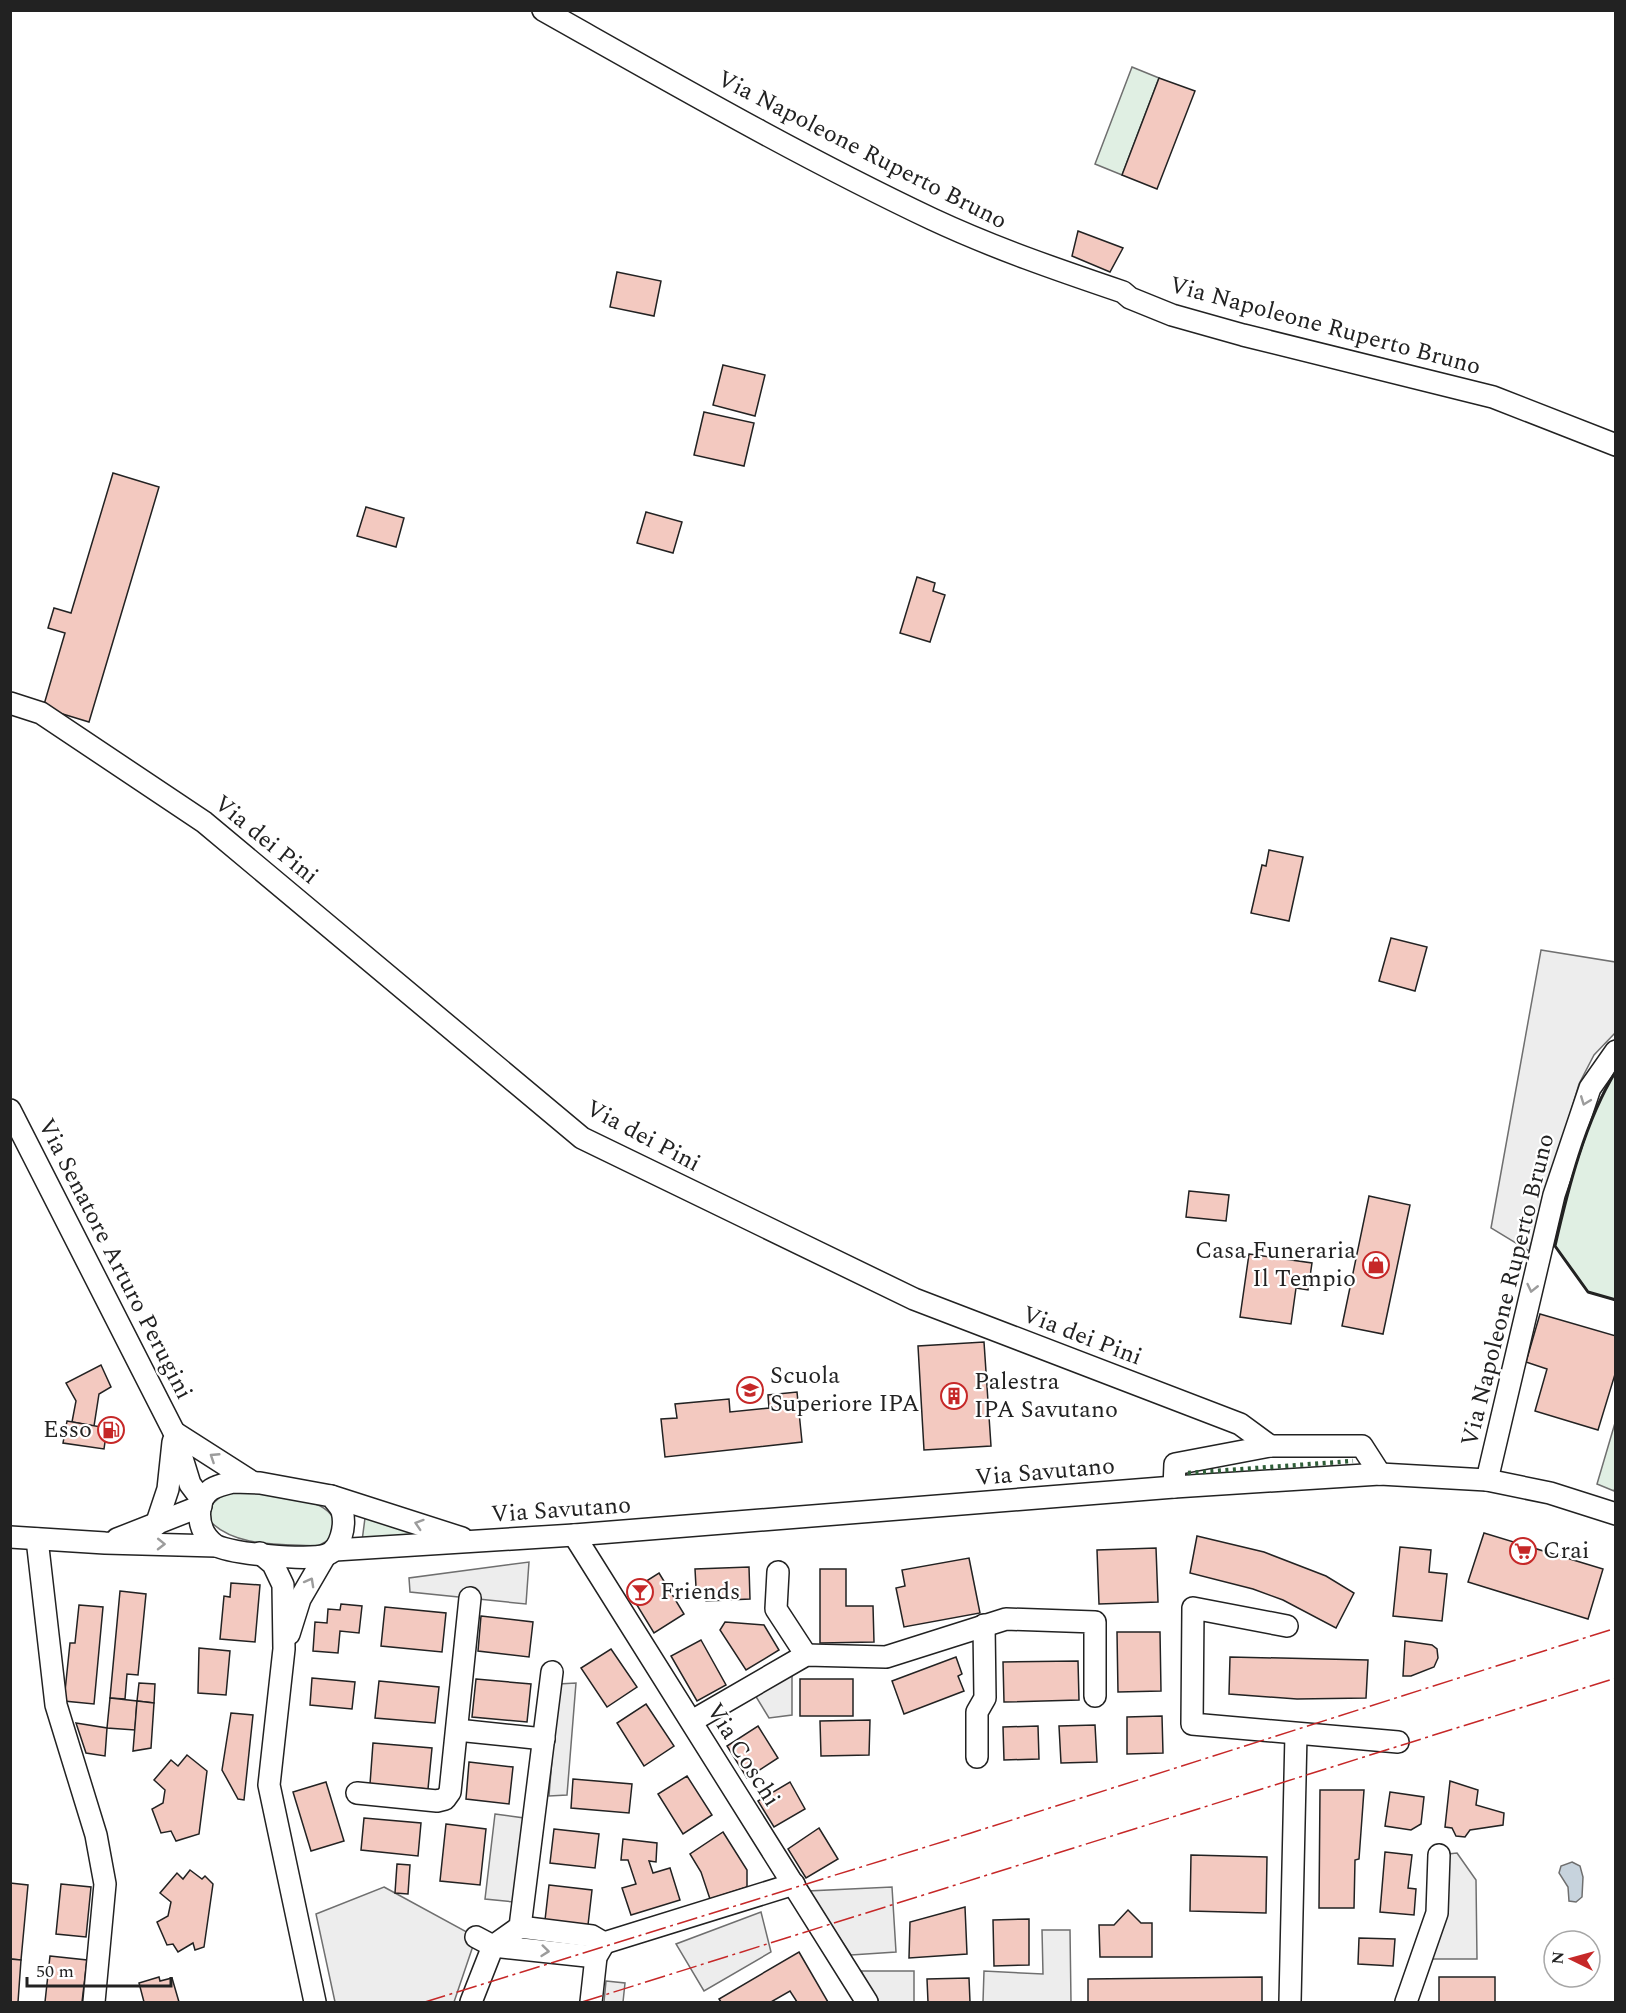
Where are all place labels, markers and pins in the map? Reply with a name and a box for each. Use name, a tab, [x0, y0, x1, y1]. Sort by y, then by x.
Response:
place label: Casa Funeraria Il Tempio	[1195, 1233, 1356, 1297]
shop icon: Casa Funeraria Il Tempio	[1361, 1250, 1391, 1280]
place label: Scuola Superiore IPA	[770, 1358, 919, 1422]
place label: Palestra IPA Savutano	[974, 1364, 1118, 1428]
school or university icon: Scuola Superiore IPA	[735, 1375, 765, 1405]
building icon: Palestra IPA Savutano	[939, 1381, 969, 1411]
place label: Esso	[43, 1412, 92, 1448]
fuel station icon: Esso	[96, 1415, 126, 1445]
place label: Crai	[1543, 1533, 1589, 1569]
supermarket icon: Crai	[1508, 1536, 1538, 1566]
place label: Friends	[660, 1574, 740, 1610]
bar icon: Friends	[625, 1577, 655, 1607]

